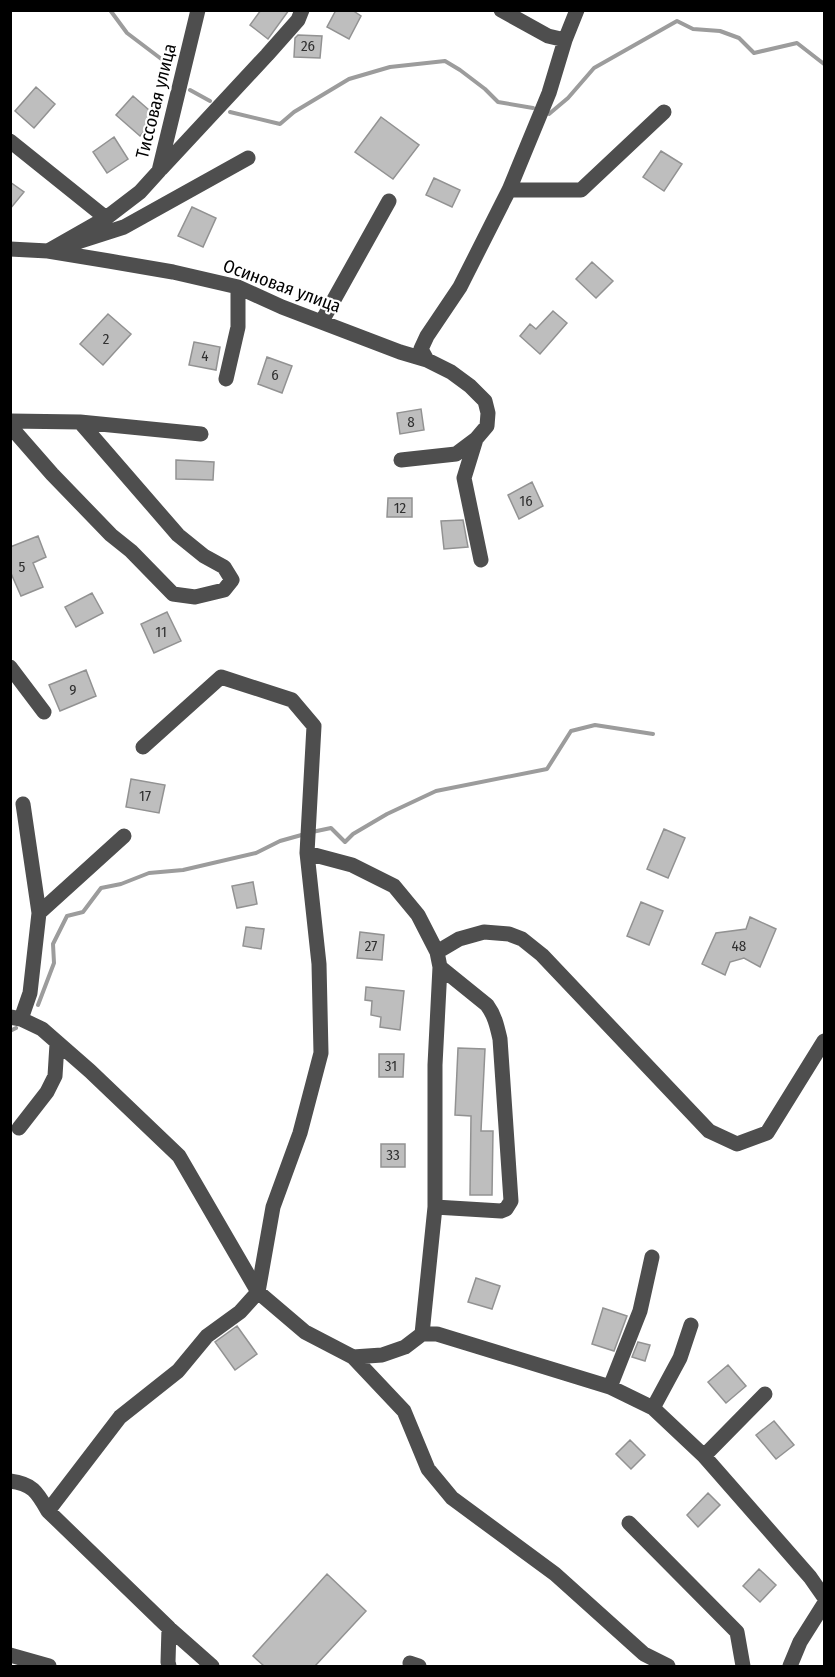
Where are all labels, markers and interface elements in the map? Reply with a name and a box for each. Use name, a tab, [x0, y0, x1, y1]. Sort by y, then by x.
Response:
house number: 26	[301, 37, 315, 55]
street label: Тиссовая улица	[131, 41, 181, 161]
street label: Осиновая улица	[220, 255, 344, 318]
house number: 2	[103, 330, 110, 348]
house number: 4	[201, 347, 209, 365]
house number: 6	[271, 366, 279, 384]
house number: 8	[407, 413, 415, 431]
house number: 16	[519, 492, 533, 510]
house number: 12	[394, 499, 407, 517]
house number: 5	[19, 558, 26, 576]
house number: 11	[155, 623, 167, 641]
house number: 9	[69, 681, 77, 699]
house number: 17	[139, 787, 151, 805]
house number: 27	[365, 937, 377, 955]
house number: 48	[732, 937, 746, 955]
house number: 31	[385, 1057, 397, 1075]
house number: 33	[386, 1146, 400, 1164]

